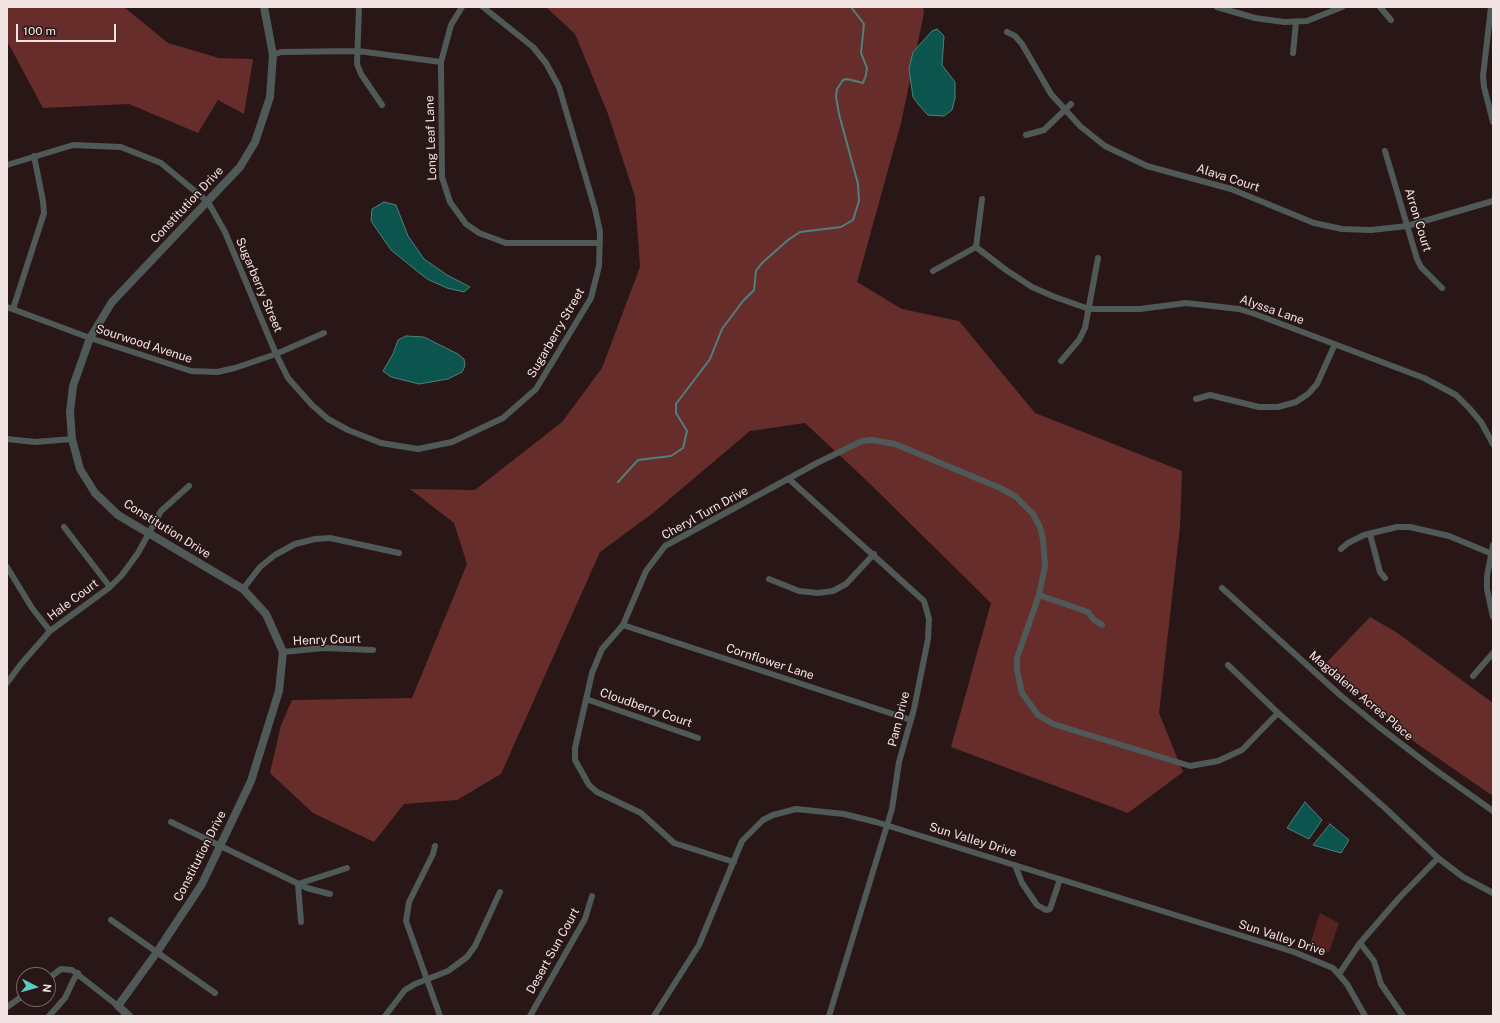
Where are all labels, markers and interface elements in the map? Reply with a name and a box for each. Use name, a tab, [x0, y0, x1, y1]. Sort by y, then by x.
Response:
scale bar	[18, 16, 118, 42]
text: 100 m	[23, 24, 56, 38]
street label: Long Leaf Lane	[422, 95, 440, 181]
street label: Alava Court	[1195, 161, 1261, 195]
street label: Constitution Drive	[148, 164, 226, 246]
street label: Arron Court	[1402, 186, 1434, 254]
street label: Sugarberry Street	[233, 235, 285, 335]
street label: Sugarberry Street	[524, 285, 588, 381]
street label: Alyssa Lane	[1238, 292, 1306, 328]
street label: Sourwood Avenue	[94, 322, 194, 366]
street label: Cheryl Turn Drive	[659, 483, 751, 543]
street label: Constitution Drive	[121, 496, 213, 562]
street label: Hale Court	[45, 576, 101, 624]
street label: Henry Court	[293, 632, 361, 648]
street label: Cornflower Lane	[724, 641, 816, 683]
street label: Magdalene Acres Place	[1306, 648, 1416, 744]
street label: Cloudberry Court	[598, 685, 694, 731]
street label: Pam Drive	[885, 690, 913, 748]
street label: Constitution Drive	[171, 808, 229, 904]
street label: Sun Valley Drive	[928, 820, 1018, 860]
street label: Desert Sun Court	[523, 905, 583, 997]
street label: Sun Valley Drive	[1237, 917, 1327, 959]
north arrow	[16, 967, 56, 1007]
text: N	[41, 983, 53, 993]

